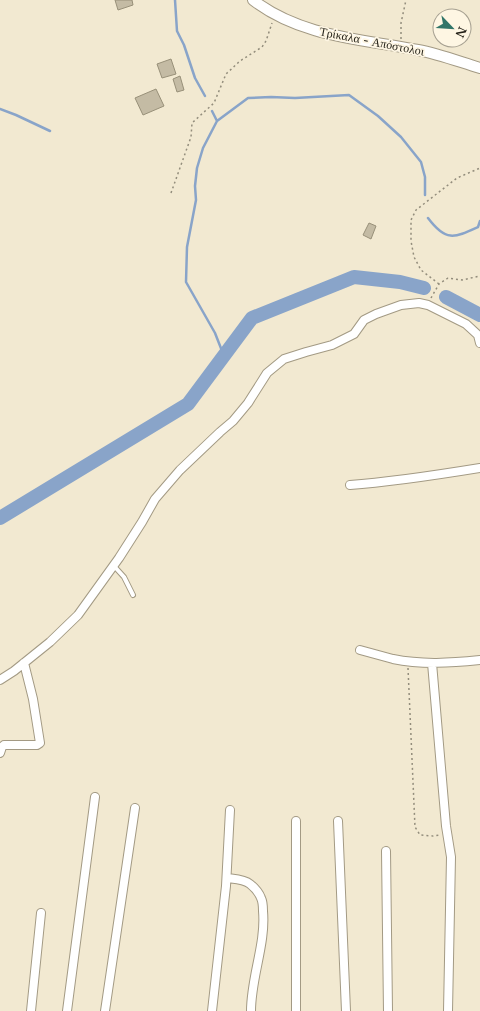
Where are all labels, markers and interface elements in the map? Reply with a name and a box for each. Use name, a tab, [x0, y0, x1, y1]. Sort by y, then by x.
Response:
north arrow	[432, 8, 472, 48]
street label: Τρίκαλα - Απόστολοι	[318, 23, 426, 59]
text: N	[452, 25, 470, 40]

